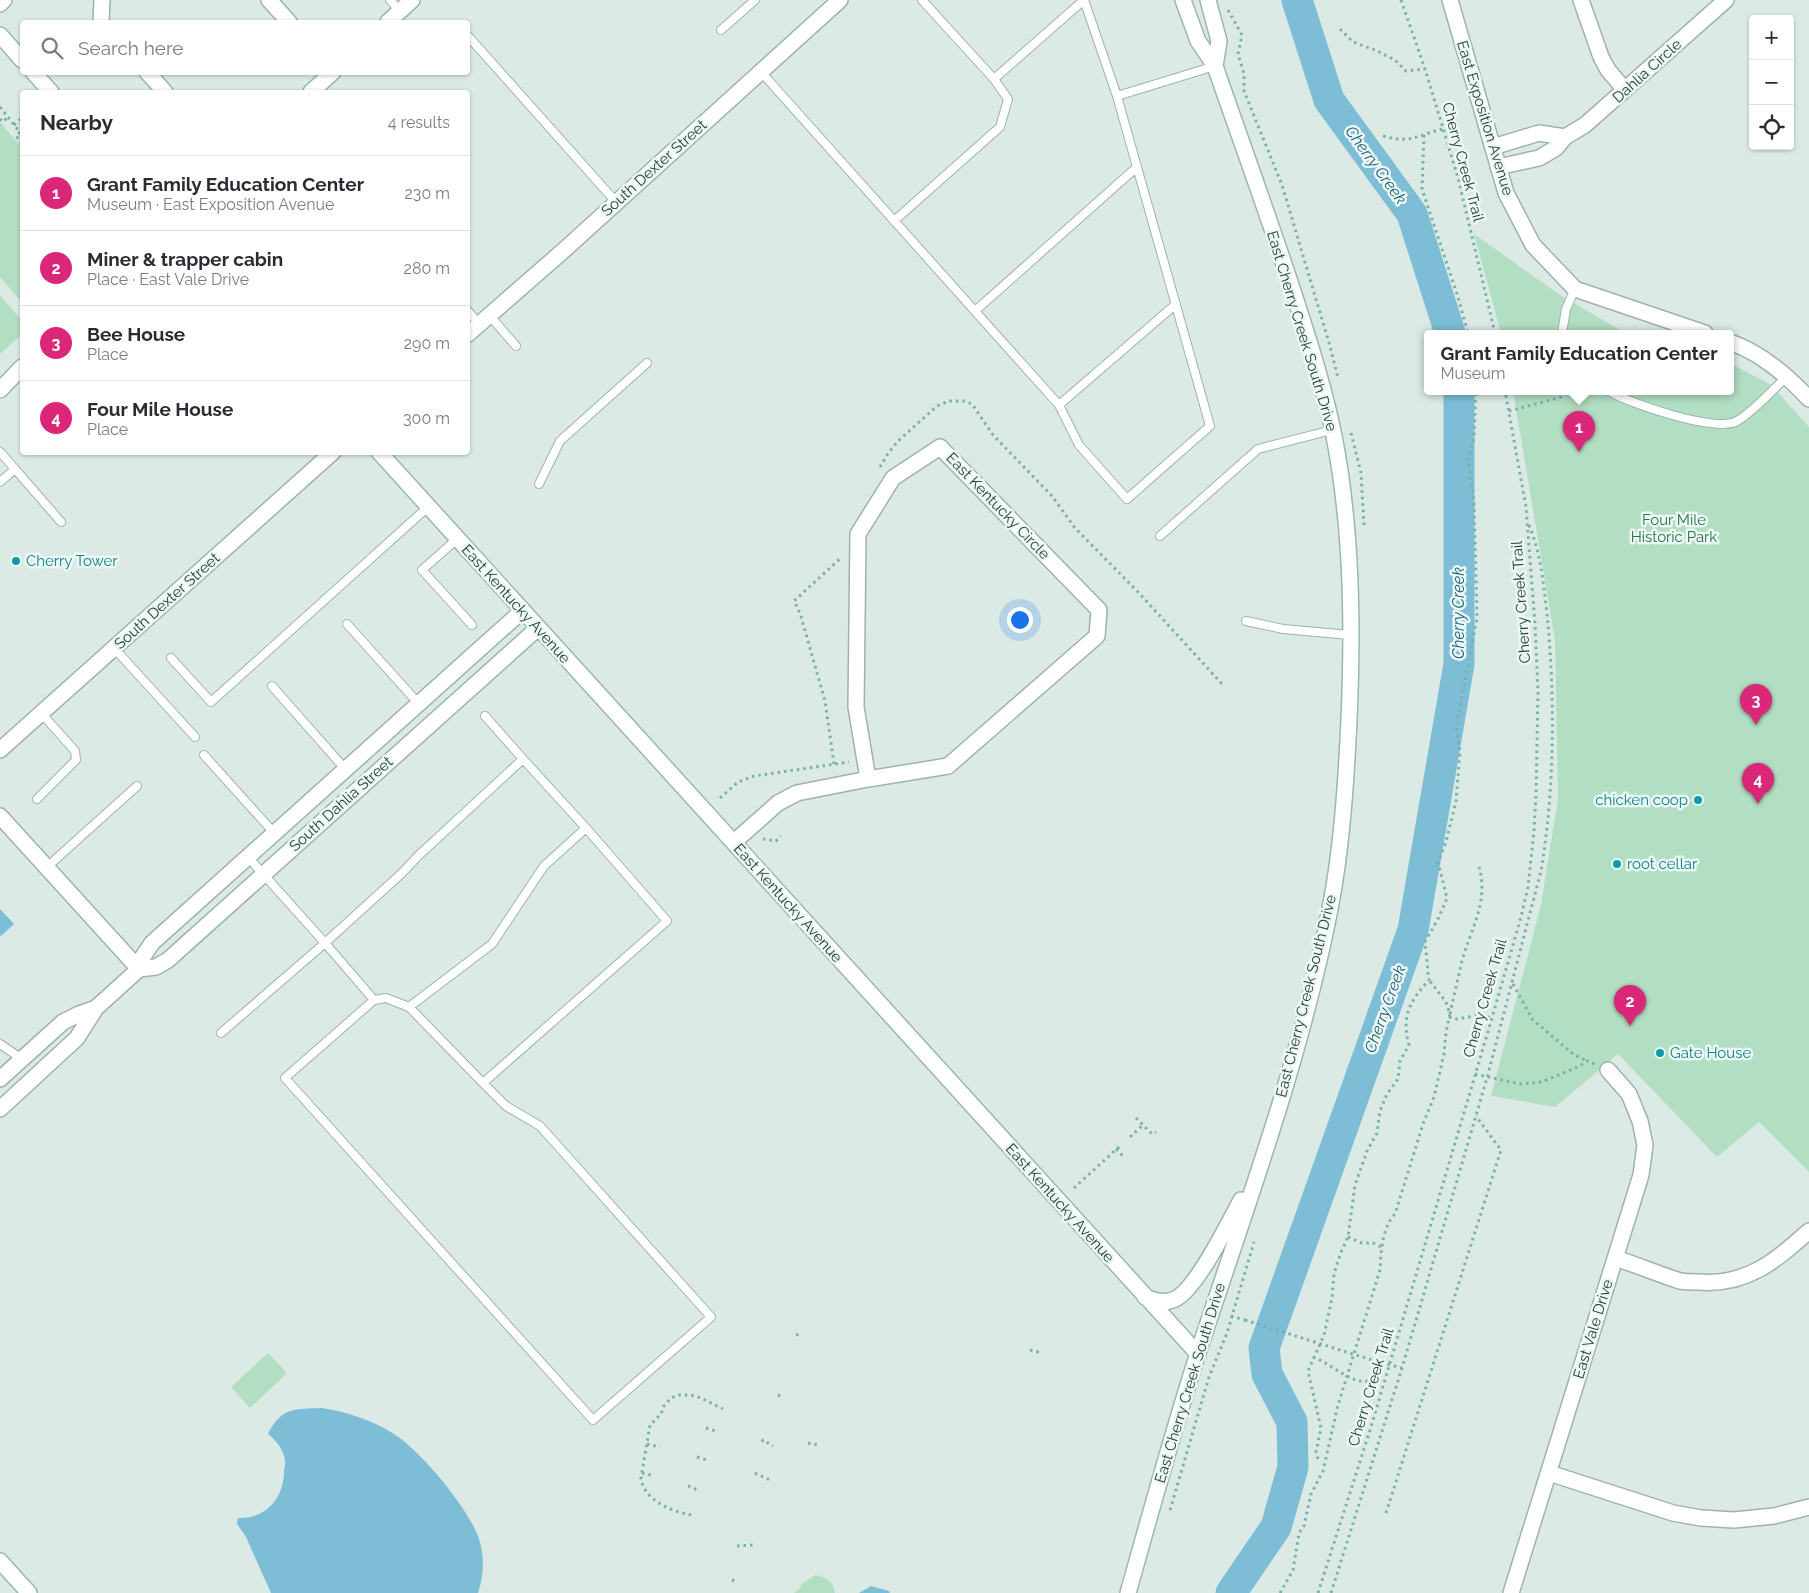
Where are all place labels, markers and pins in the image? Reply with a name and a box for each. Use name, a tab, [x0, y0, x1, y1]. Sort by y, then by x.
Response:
pin: 1	[1563, 411, 1595, 452]
place label: Cherry Tower	[26, 552, 118, 570]
marker: Cherry Tower	[10, 555, 22, 567]
pin: 3	[1740, 684, 1772, 725]
pin: 4	[1742, 763, 1774, 804]
place label: chicken coop	[1595, 791, 1688, 809]
marker: chicken coop	[1692, 794, 1704, 806]
place label: root cellar	[1627, 855, 1698, 873]
marker: root cellar	[1611, 858, 1623, 870]
pin: 2	[1614, 985, 1646, 1026]
place label: Gate House	[1670, 1044, 1751, 1062]
marker: Gate House	[1654, 1047, 1666, 1059]

